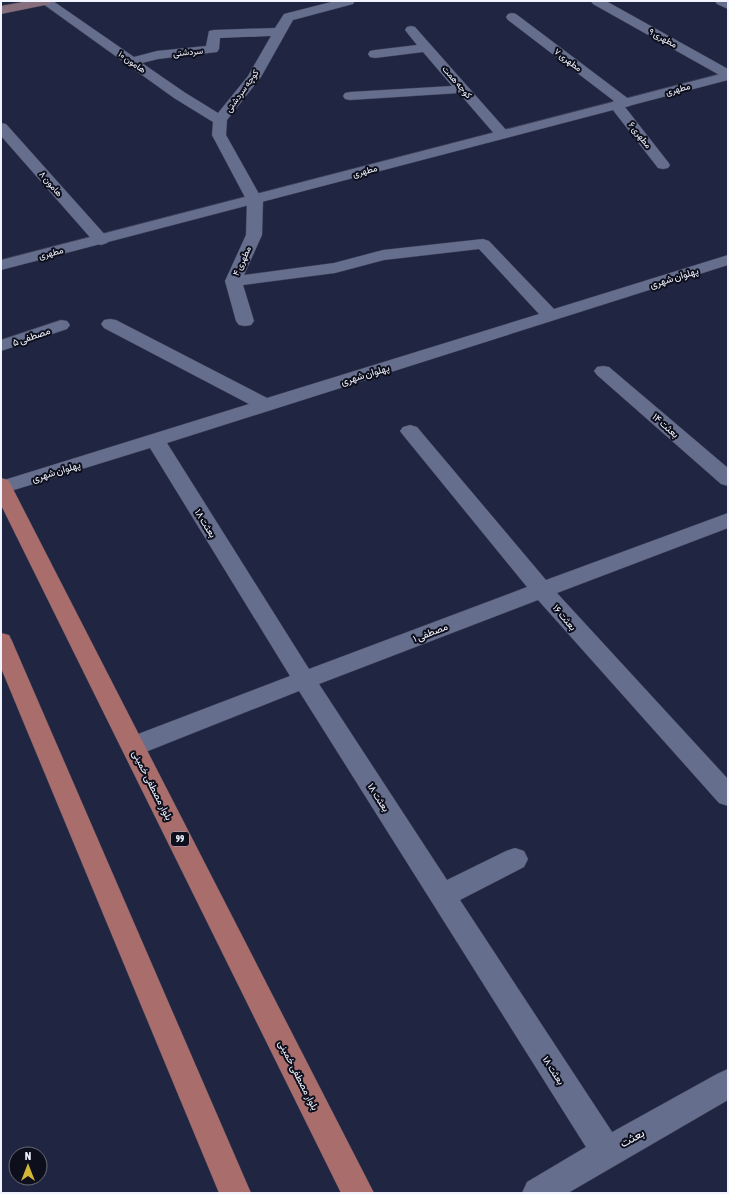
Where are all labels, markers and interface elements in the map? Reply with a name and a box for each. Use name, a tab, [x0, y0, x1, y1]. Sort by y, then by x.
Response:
street label: مطهری ۹	[647, 26, 679, 51]
street label: سردشتی	[172, 45, 204, 60]
street label: مطهری ۷	[552, 46, 584, 74]
street label: هامون ۱۰	[116, 49, 148, 76]
street label: کوچه همت	[439, 64, 474, 101]
street label: کوچه سردشتی	[223, 68, 262, 115]
street label: مطهری	[665, 81, 692, 98]
street label: مطهری ۶	[626, 120, 654, 151]
street label: مطهری	[352, 163, 379, 180]
street label: هامون ۸	[37, 169, 65, 199]
street label: مطهری ۴	[231, 244, 254, 278]
street label: مطهری	[38, 245, 65, 262]
street label: پهلوان شهری	[648, 265, 701, 292]
street label: مصطفی ۵	[11, 325, 52, 349]
street label: پهلوان شهری	[339, 362, 392, 389]
street label: بعثت ۱۴	[650, 411, 681, 441]
street label: پهلوان شهری	[30, 459, 83, 486]
street label: بعثت ۱۸	[192, 507, 219, 540]
street label: بعثت ۱۶	[550, 602, 579, 633]
street label: مصطفی ۱	[411, 621, 450, 645]
street label: بلوار مصطفی خمینی	[129, 748, 175, 823]
street label: بعثت ۱۸	[364, 781, 392, 814]
road number: 99	[171, 832, 189, 846]
street label: بلوار مصطفی خمینی	[275, 1038, 321, 1113]
street label: بعثت ۱۸	[539, 1054, 567, 1087]
street label: بعثت	[617, 1126, 647, 1150]
north arrow	[8, 1146, 48, 1186]
text: N	[25, 1150, 31, 1162]

